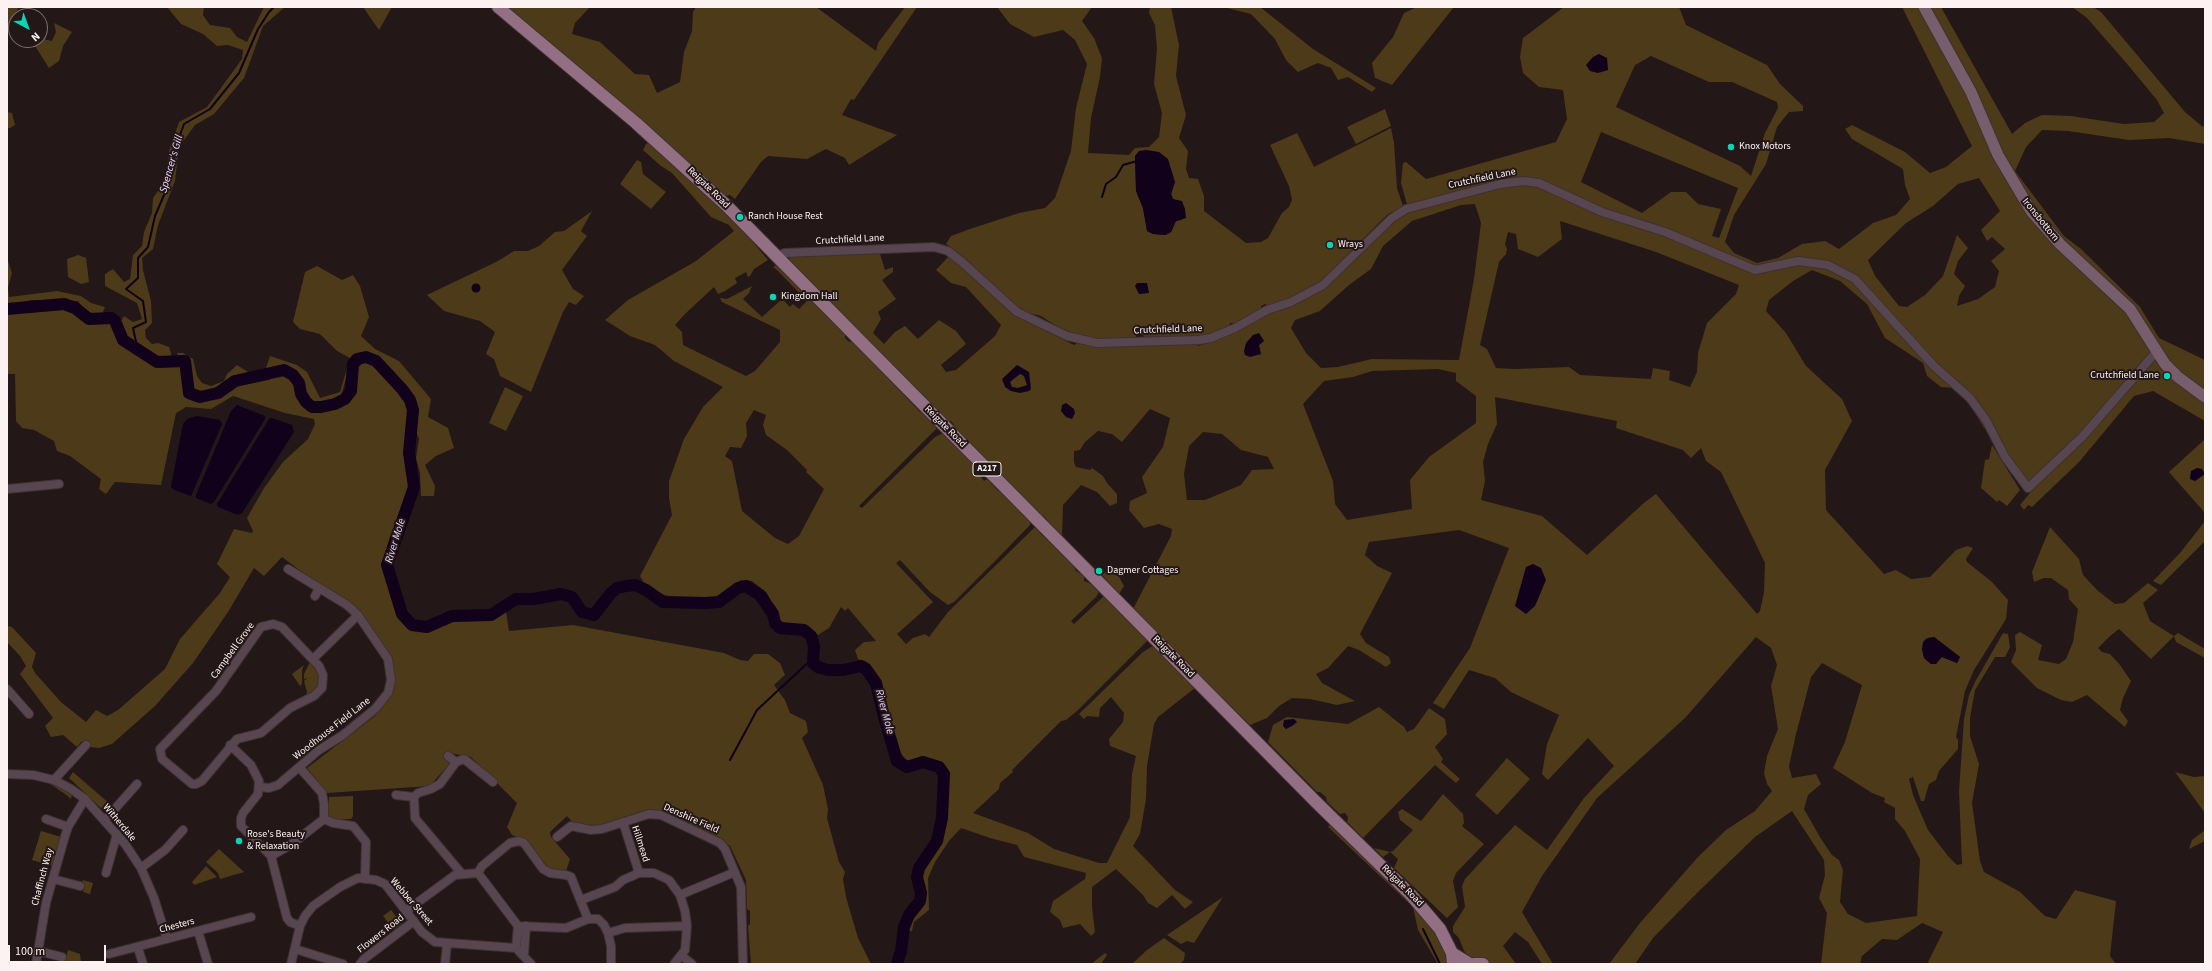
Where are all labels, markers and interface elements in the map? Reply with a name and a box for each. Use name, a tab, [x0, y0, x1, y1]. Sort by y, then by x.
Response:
north arrow	[8, 8, 48, 48]
text: N	[28, 29, 43, 45]
water label: Spencer's Gill	[157, 133, 187, 195]
place label: Knox Motors	[1739, 141, 1791, 153]
marker: Knox Motors	[1726, 142, 1736, 152]
street label: Reigate Road	[684, 165, 732, 211]
street label: Crutchfield Lane	[1447, 166, 1517, 192]
street label: Ironsbottom	[2019, 196, 2061, 244]
place label: Ranch House Rest	[748, 211, 823, 223]
marker: Ranch House Rest	[735, 212, 745, 222]
street label: Crutchfield Lane	[815, 232, 885, 248]
place label: Wrays	[1338, 239, 1363, 251]
marker: Wrays	[1325, 240, 1335, 250]
place label: Kingdom Hall	[781, 291, 838, 303]
marker: Kingdom Hall	[768, 292, 778, 302]
street label: Crutchfield Lane	[1133, 323, 1203, 337]
place label: Crutchfield Lane	[2090, 370, 2159, 382]
marker: Crutchfield Lane	[2162, 371, 2172, 381]
street label: Reigate Road	[922, 404, 968, 450]
road number: A217	[973, 462, 1001, 476]
water label: River Mole	[383, 517, 409, 565]
place label: Dagmer Cottages	[1107, 565, 1178, 577]
marker: Dagmer Cottages	[1094, 566, 1104, 576]
street label: Campbell Grove	[209, 620, 257, 682]
street label: Reigate Road	[1150, 634, 1196, 680]
water label: River Mole	[872, 688, 896, 736]
street label: Woodhouse Field Lane	[291, 695, 373, 763]
street label: Denshire Field	[661, 801, 721, 837]
street label: Witherdale	[100, 802, 138, 844]
street label: Hillmead	[628, 824, 652, 864]
place label: Rose's Beauty & Relaxation	[247, 829, 305, 852]
marker: Rose's Beauty & Relaxation	[234, 836, 244, 846]
street label: Chaffinch Way	[30, 847, 56, 907]
street label: Reigate Road	[1379, 863, 1425, 909]
street label: Webber Street	[387, 876, 435, 928]
street label: Flowers Road	[355, 912, 407, 956]
street label: Chesters	[158, 916, 196, 936]
scale bar	[10, 937, 108, 963]
text: 100 m	[15, 943, 45, 960]

